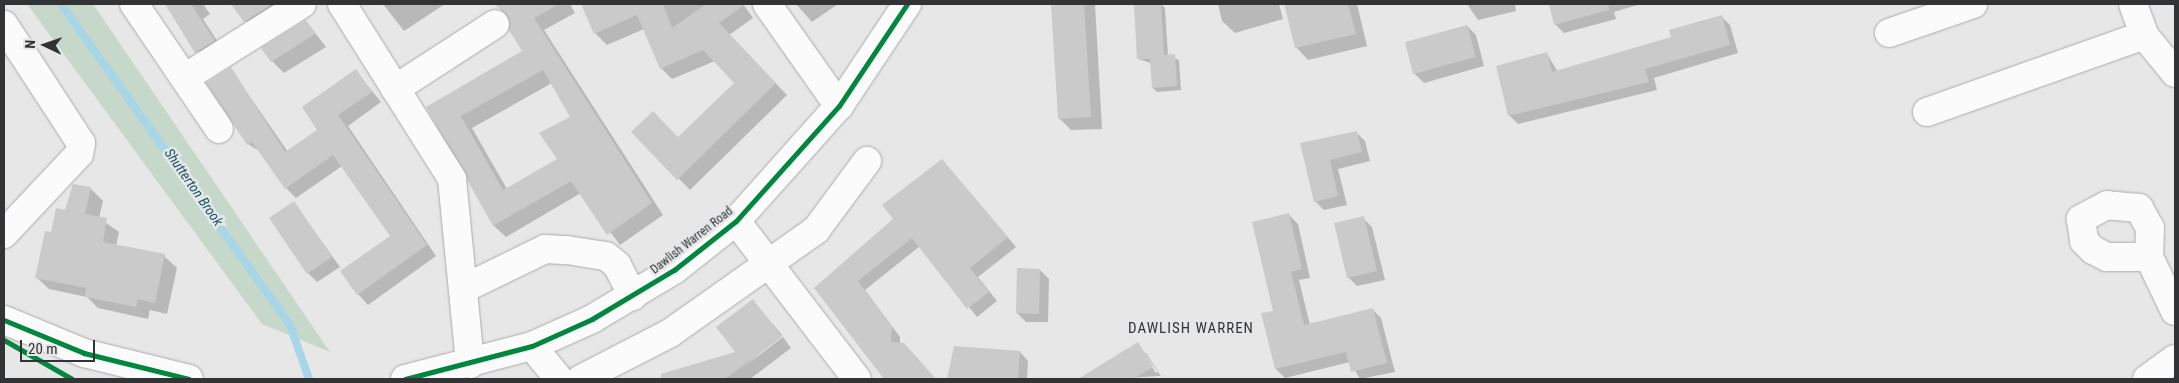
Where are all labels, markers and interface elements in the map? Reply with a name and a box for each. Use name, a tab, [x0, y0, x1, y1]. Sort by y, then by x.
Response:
north arrow	[20, 20, 70, 70]
text: N	[22, 40, 38, 49]
water label: Shutterton Brook	[161, 145, 227, 229]
street label: Dawlish Warren Road	[648, 205, 736, 277]
district label: DAWLISH WARREN	[1126, 320, 1256, 338]
scale bar	[22, 330, 98, 362]
text: 20 m	[28, 340, 58, 358]

